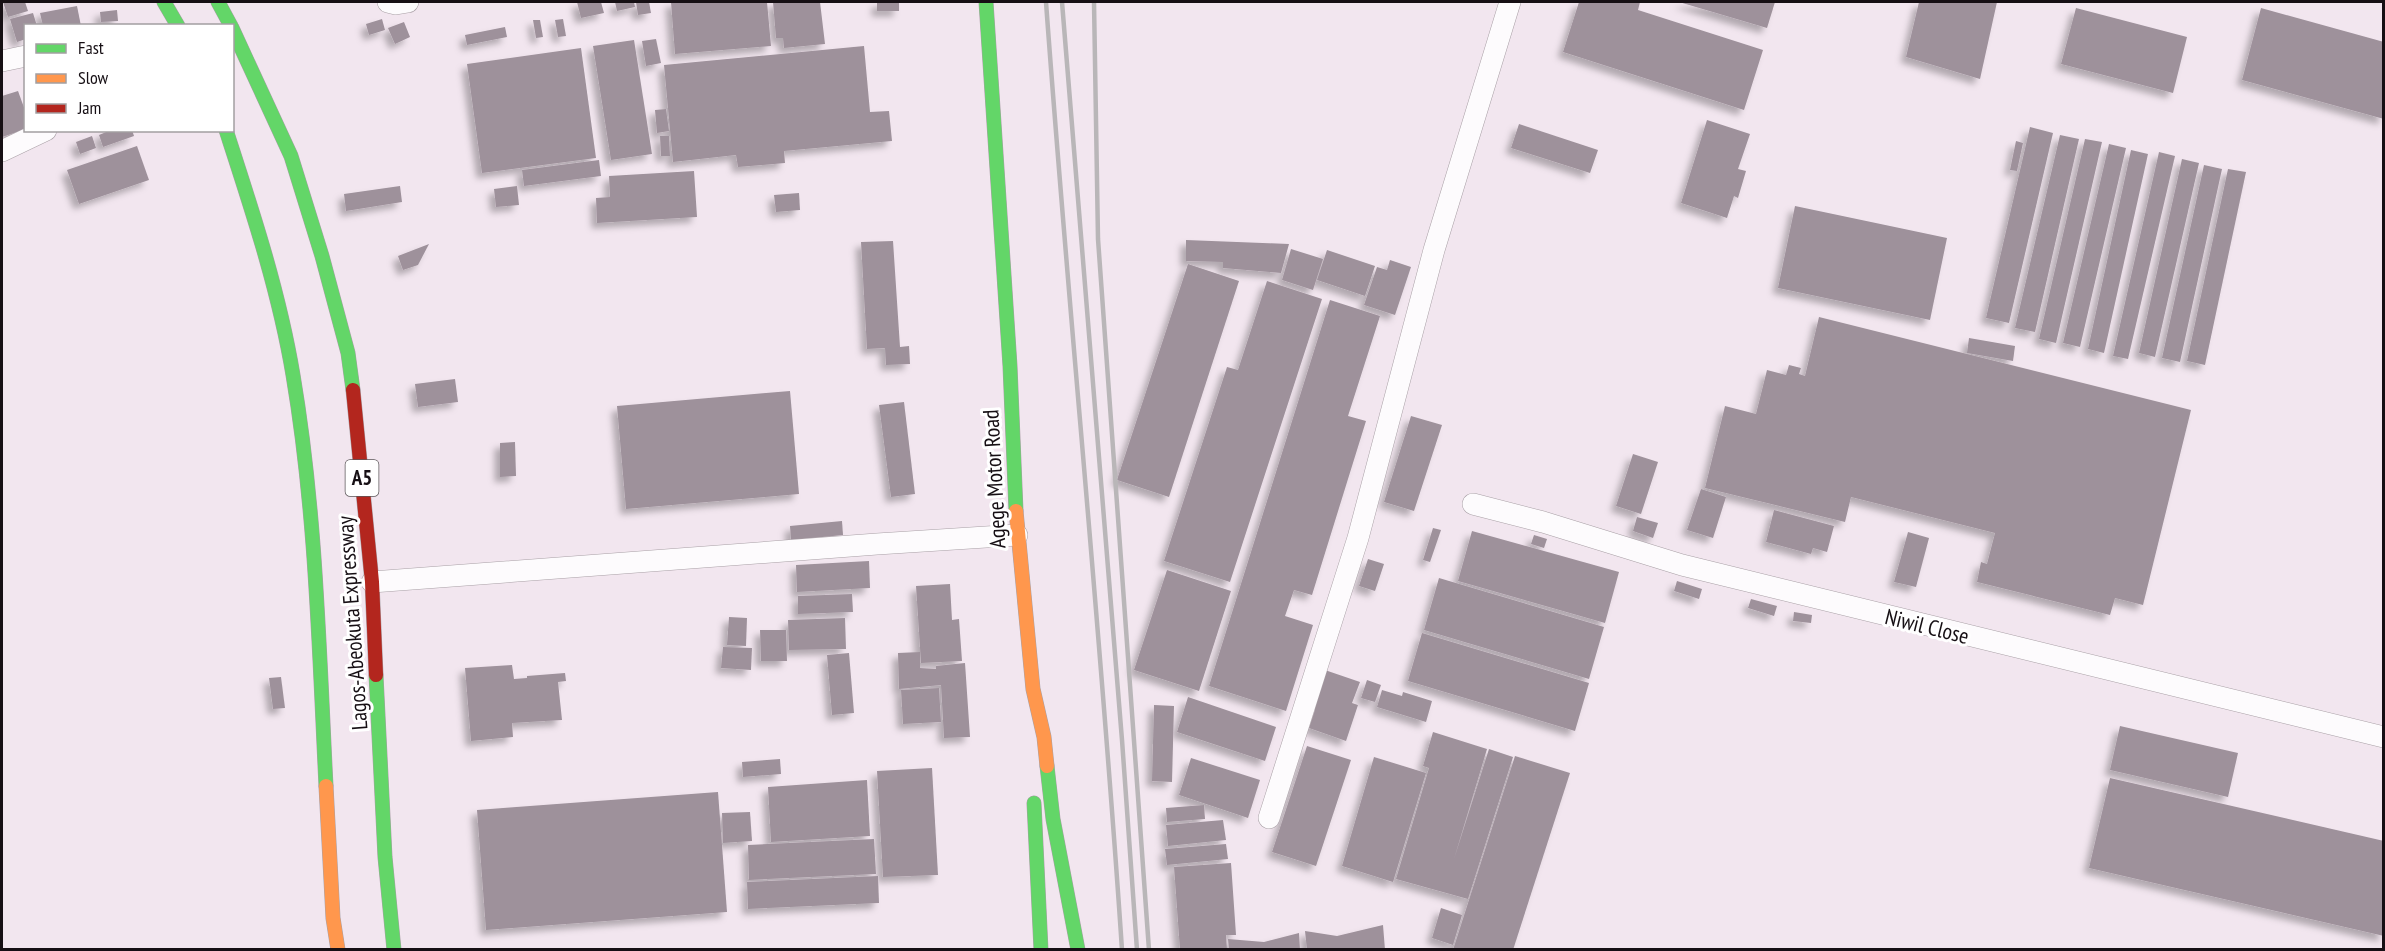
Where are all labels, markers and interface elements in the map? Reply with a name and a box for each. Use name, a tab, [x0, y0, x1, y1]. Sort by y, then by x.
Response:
legend	[24, 24, 234, 132]
text: Fast	[78, 36, 104, 59]
text: Slow	[78, 66, 109, 89]
text: Jam	[77, 96, 101, 119]
street label: Agege Motor Road	[976, 409, 1012, 549]
road number: A5	[346, 460, 378, 496]
street label: Lagos-Abeokuta Expressway	[331, 514, 373, 731]
street label: Niwil Close	[1882, 602, 1972, 650]

